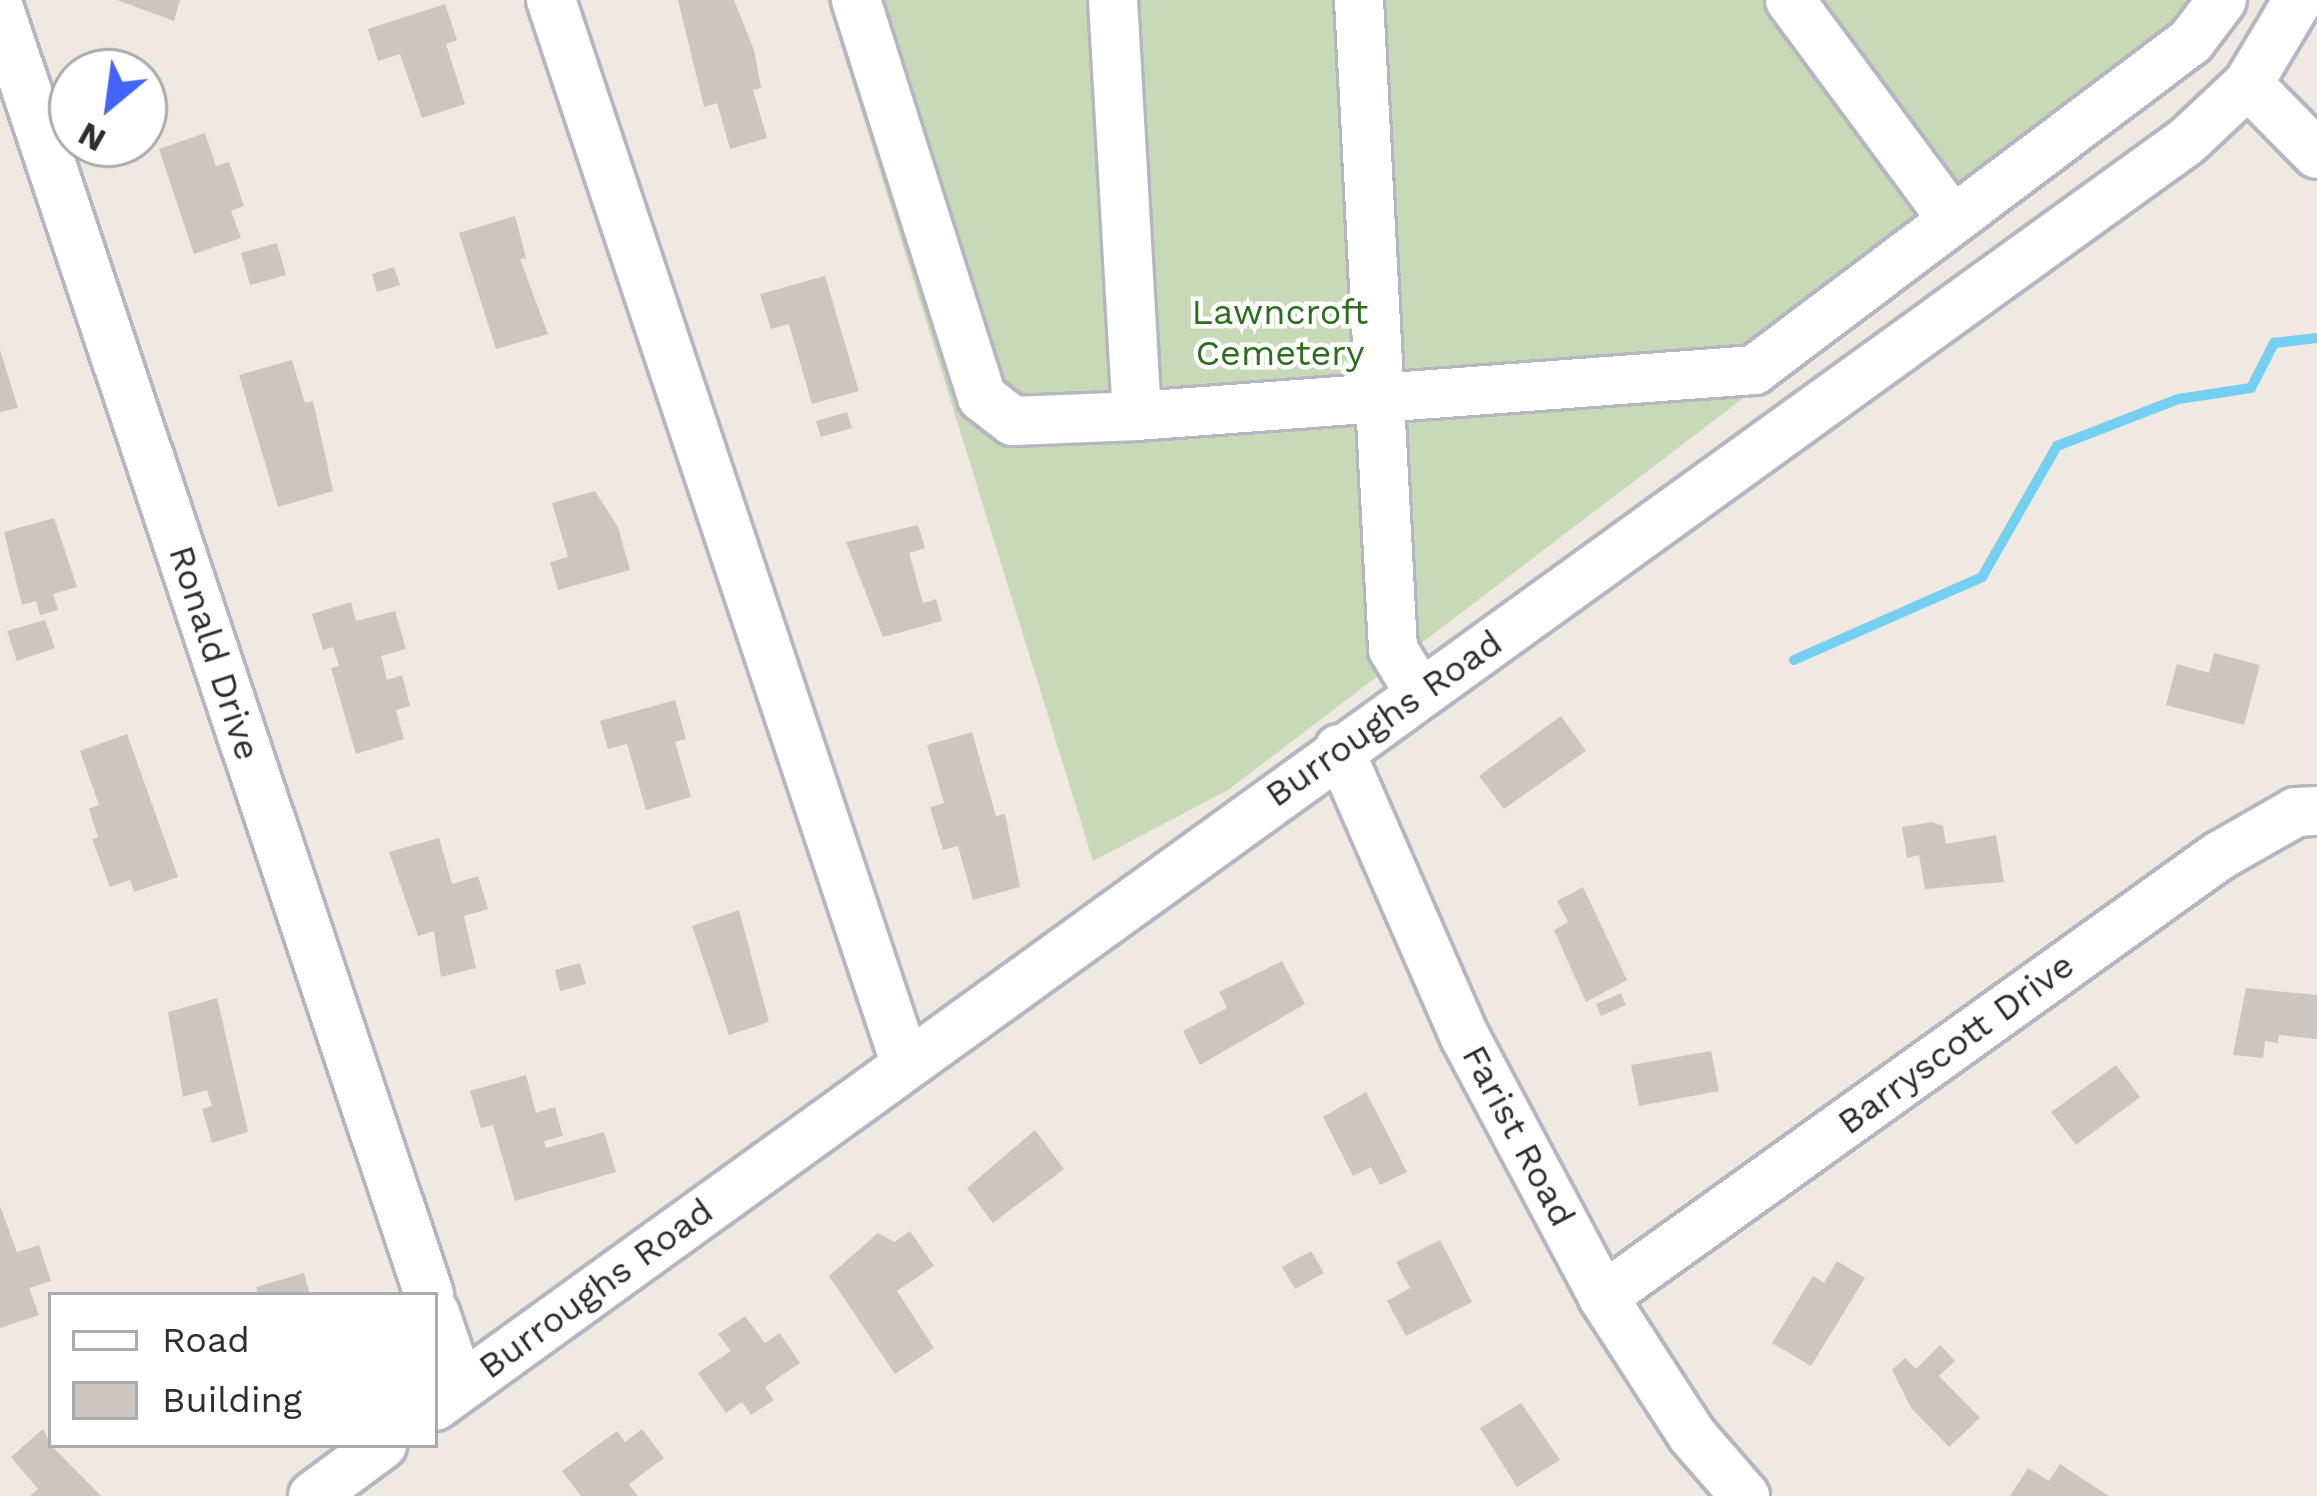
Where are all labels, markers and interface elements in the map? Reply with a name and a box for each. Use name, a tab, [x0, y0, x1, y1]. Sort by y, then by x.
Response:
north arrow	[48, 48, 168, 168]
text: N	[72, 114, 112, 160]
park label: Lawncroft Cemetery	[1192, 290, 1368, 375]
street label: Ronald Drive	[159, 540, 269, 766]
street label: Burroughs Road	[1257, 621, 1511, 817]
street label: Barryscott Drive	[1829, 944, 2083, 1144]
street label: Farist Road	[1452, 1038, 1584, 1234]
street label: Burroughs Road	[470, 1190, 722, 1388]
legend	[48, 1292, 438, 1448]
text: Road	[162, 1319, 250, 1361]
text: Building	[162, 1379, 302, 1421]

